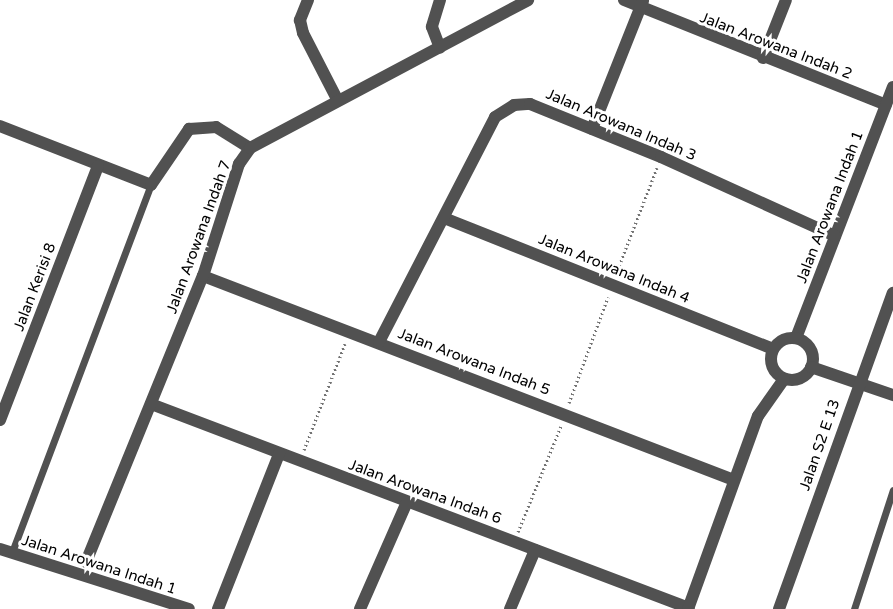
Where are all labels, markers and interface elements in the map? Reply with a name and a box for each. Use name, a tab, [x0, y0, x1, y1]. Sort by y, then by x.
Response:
street label: Jalan Arowana Indah 2	[697, 9, 855, 83]
street label: Jalan Arowana Indah 3	[543, 85, 699, 165]
street label: Jalan Arowana Indah 1	[793, 128, 867, 286]
street label: Jalan Arowana Indah 7	[163, 158, 235, 316]
street label: Jalan Arowana Indah 4	[536, 230, 692, 308]
street label: Jalan Kerisi 8	[10, 240, 60, 334]
street label: Jalan Arowana Indah 5	[395, 325, 553, 399]
street label: Jalan S2 E 13	[796, 397, 844, 493]
street label: Jalan Arowana Indah 6	[346, 456, 504, 528]
street label: Jalan Arowana Indah 1	[19, 531, 179, 599]

